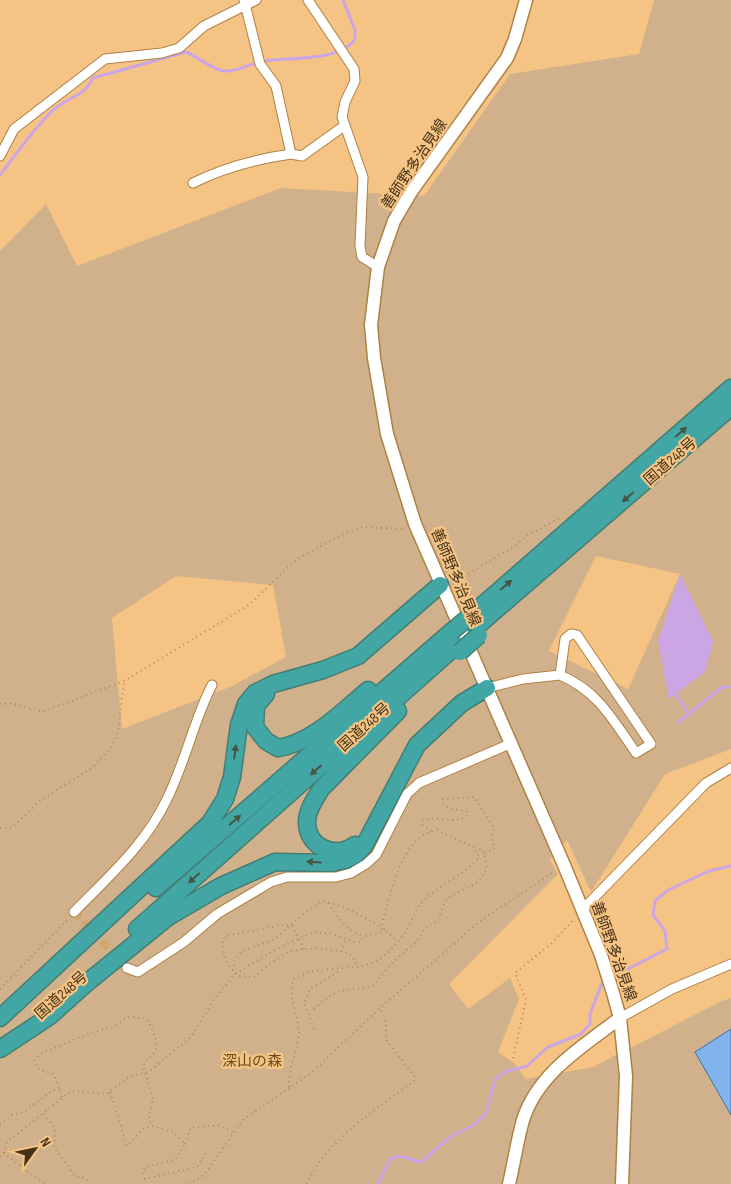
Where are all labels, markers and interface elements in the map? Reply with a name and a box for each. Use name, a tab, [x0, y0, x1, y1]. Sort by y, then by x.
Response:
street label: 善師野多治見線	[377, 115, 452, 213]
one-way arrow	[675, 426, 688, 437]
street label: 国道248号	[640, 433, 701, 490]
one-way arrow	[622, 491, 635, 502]
street label: 善師野多治見線	[426, 525, 485, 629]
one-way arrow	[499, 579, 512, 590]
street label: 国道248号	[334, 699, 394, 756]
one-way arrow	[231, 743, 239, 759]
one-way arrow	[310, 764, 322, 775]
one-way arrow	[228, 814, 240, 826]
one-way arrow	[305, 858, 321, 866]
one-way arrow	[189, 872, 201, 884]
street label: 善師野多治見線	[587, 899, 640, 1004]
street label: 国道248号	[31, 967, 92, 1024]
park label: 深山の森	[222, 1052, 282, 1071]
north arrow	[10, 1124, 60, 1174]
text: N	[36, 1134, 55, 1150]

